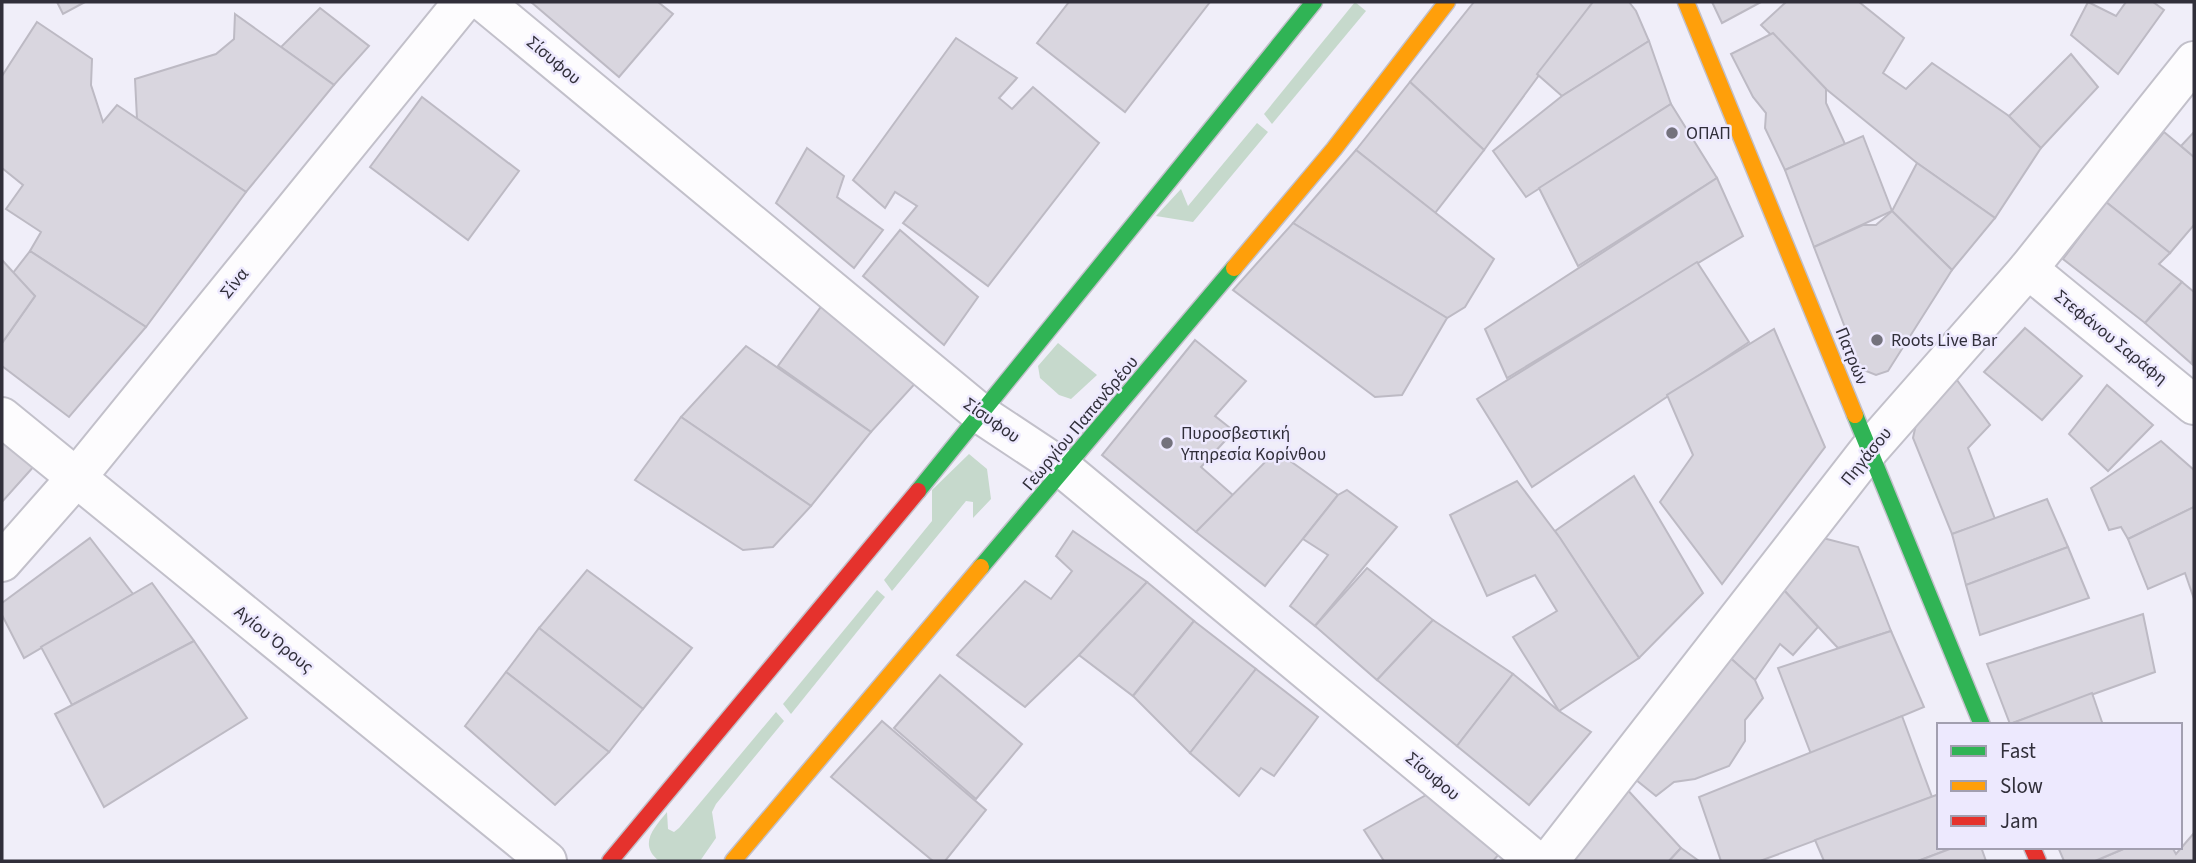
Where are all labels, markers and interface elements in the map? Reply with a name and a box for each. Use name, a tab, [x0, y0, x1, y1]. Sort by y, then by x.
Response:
street label: Σίσυφου	[521, 30, 586, 91]
place label: ΟΠΑΠ	[1686, 121, 1731, 146]
marker: ΟΠΑΠ	[1664, 125, 1680, 141]
street label: Σίνα	[214, 263, 254, 304]
street label: Στεφάνου Σαράφη	[2049, 284, 2173, 391]
street label: Πατρών	[1829, 324, 1875, 389]
place label: Roots Live Bar	[1891, 328, 1998, 353]
marker: Roots Live Bar	[1869, 332, 1885, 348]
street label: Γεωργίου Παπανδρέου	[1016, 350, 1144, 496]
street label: Σίσυφου	[958, 392, 1025, 449]
place label: Πυροσβεστική Υπηρεσία Κορίνθου	[1180, 421, 1326, 467]
street label: Πηγάσου	[1835, 422, 1898, 491]
marker: Πυροσβεστική Υπηρεσία Κορίνθου	[1159, 435, 1175, 451]
street label: Αγίου Όρους	[229, 600, 319, 679]
legend	[1937, 723, 2182, 849]
text: Fast	[2000, 736, 2036, 766]
street label: Σίσυφου	[1400, 746, 1465, 807]
text: Slow	[2000, 771, 2043, 801]
text: Jam	[2000, 806, 2038, 836]

